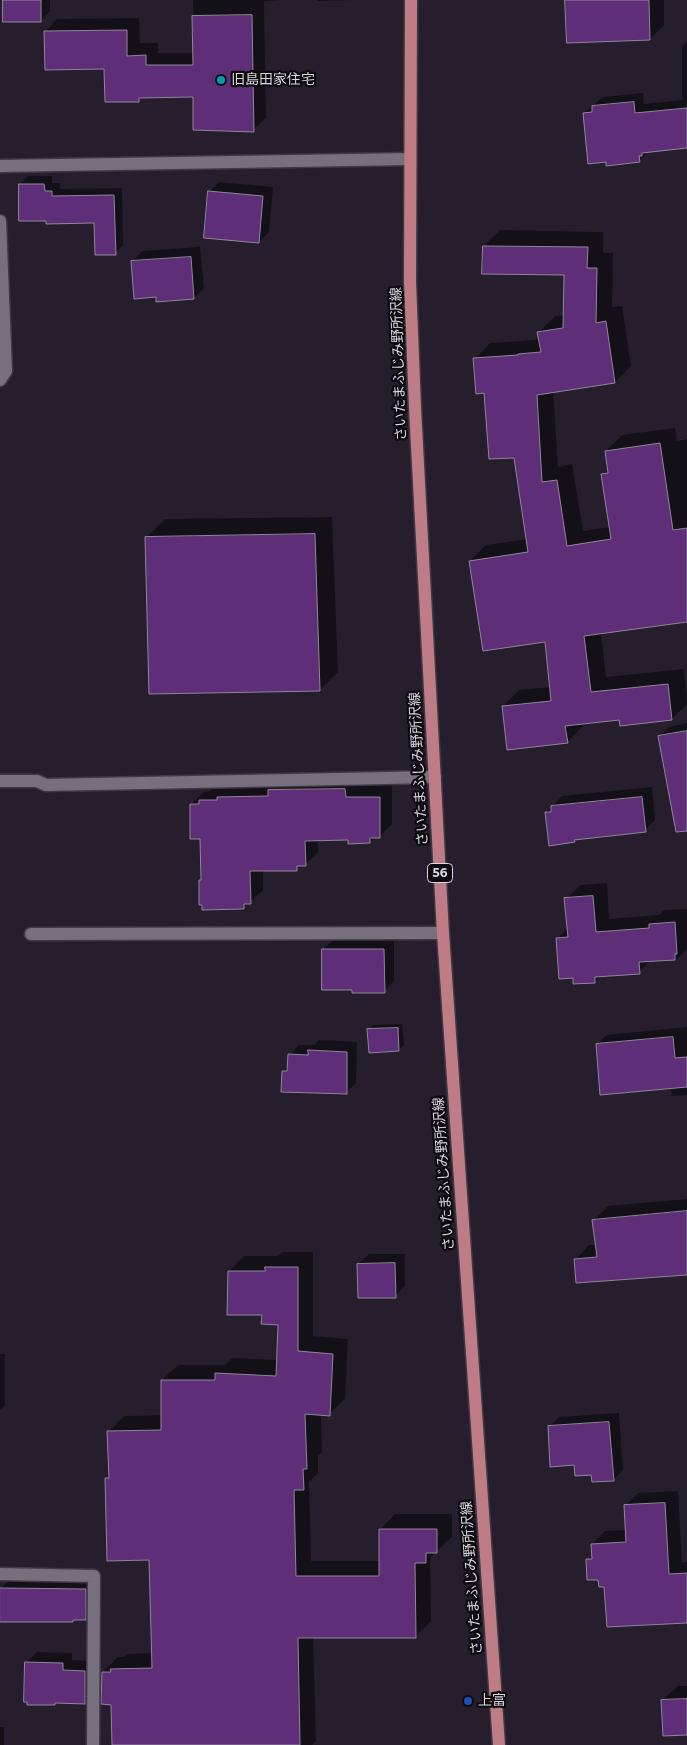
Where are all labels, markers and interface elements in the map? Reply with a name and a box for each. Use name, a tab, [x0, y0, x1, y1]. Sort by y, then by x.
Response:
place label: 旧島田家住宅	[231, 72, 315, 88]
marker: 旧島田家住宅	[215, 74, 227, 86]
street label: さいたまふじみ野所沢線	[388, 287, 410, 441]
street label: さいたまふじみ野所沢線	[407, 692, 431, 846]
road number: 56	[428, 864, 452, 882]
street label: さいたまふじみ野所沢線	[430, 1097, 458, 1251]
street label: さいたまふじみ野所沢線	[458, 1501, 486, 1655]
place label: 上富	[478, 1693, 506, 1709]
marker: 上富	[462, 1695, 474, 1707]

